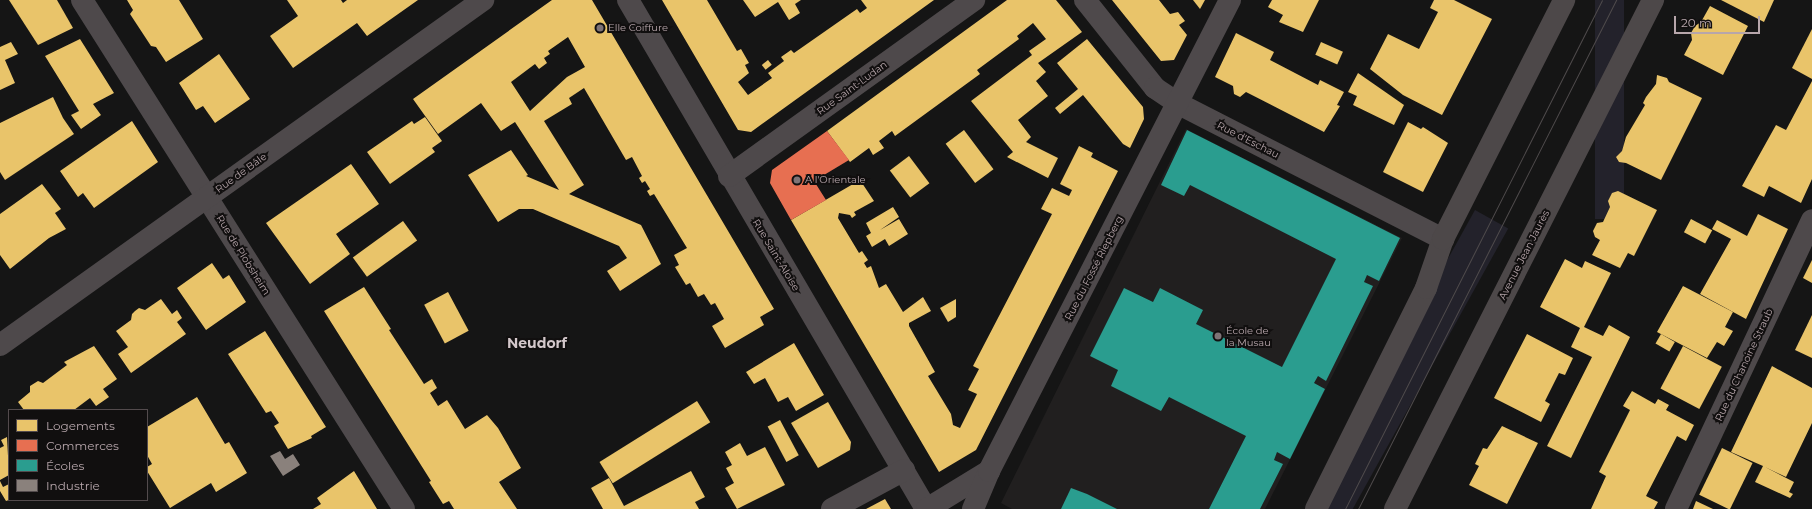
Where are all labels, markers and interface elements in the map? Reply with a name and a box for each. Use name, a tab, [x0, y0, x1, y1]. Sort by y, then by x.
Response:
scale bar	[1676, 8, 1762, 34]
text: 20 m	[1681, 15, 1712, 30]
place label: Elle Coiffure	[608, 22, 668, 34]
marker: Elle Coiffure	[595, 23, 605, 33]
street label: Rue Saint-Ludan	[815, 58, 889, 118]
street label: Rue d'Eschau	[1215, 119, 1281, 161]
street label: Rue de Bâle	[213, 150, 269, 196]
place label: A l'Orientale	[805, 174, 866, 186]
marker: A l'Orientale	[792, 175, 802, 185]
street label: Avenue Jean Jaurès	[1496, 208, 1552, 302]
street label: Rue de Plobsheim	[214, 213, 272, 297]
street label: Rue du Fossé Riepberg	[1062, 214, 1126, 322]
street label: Rue Saint-Aloïse	[750, 217, 802, 293]
street label: Rue du Chanoine Straub	[1713, 307, 1775, 423]
place label: École de la Musau	[1226, 324, 1271, 348]
marker: École de la Musau	[1213, 331, 1223, 341]
district label: Neudorf	[507, 335, 567, 351]
legend	[8, 409, 148, 501]
text: Logements	[46, 418, 115, 433]
text: Commerces	[46, 438, 119, 453]
text: Écoles	[46, 458, 84, 473]
text: Industrie	[46, 478, 100, 493]

